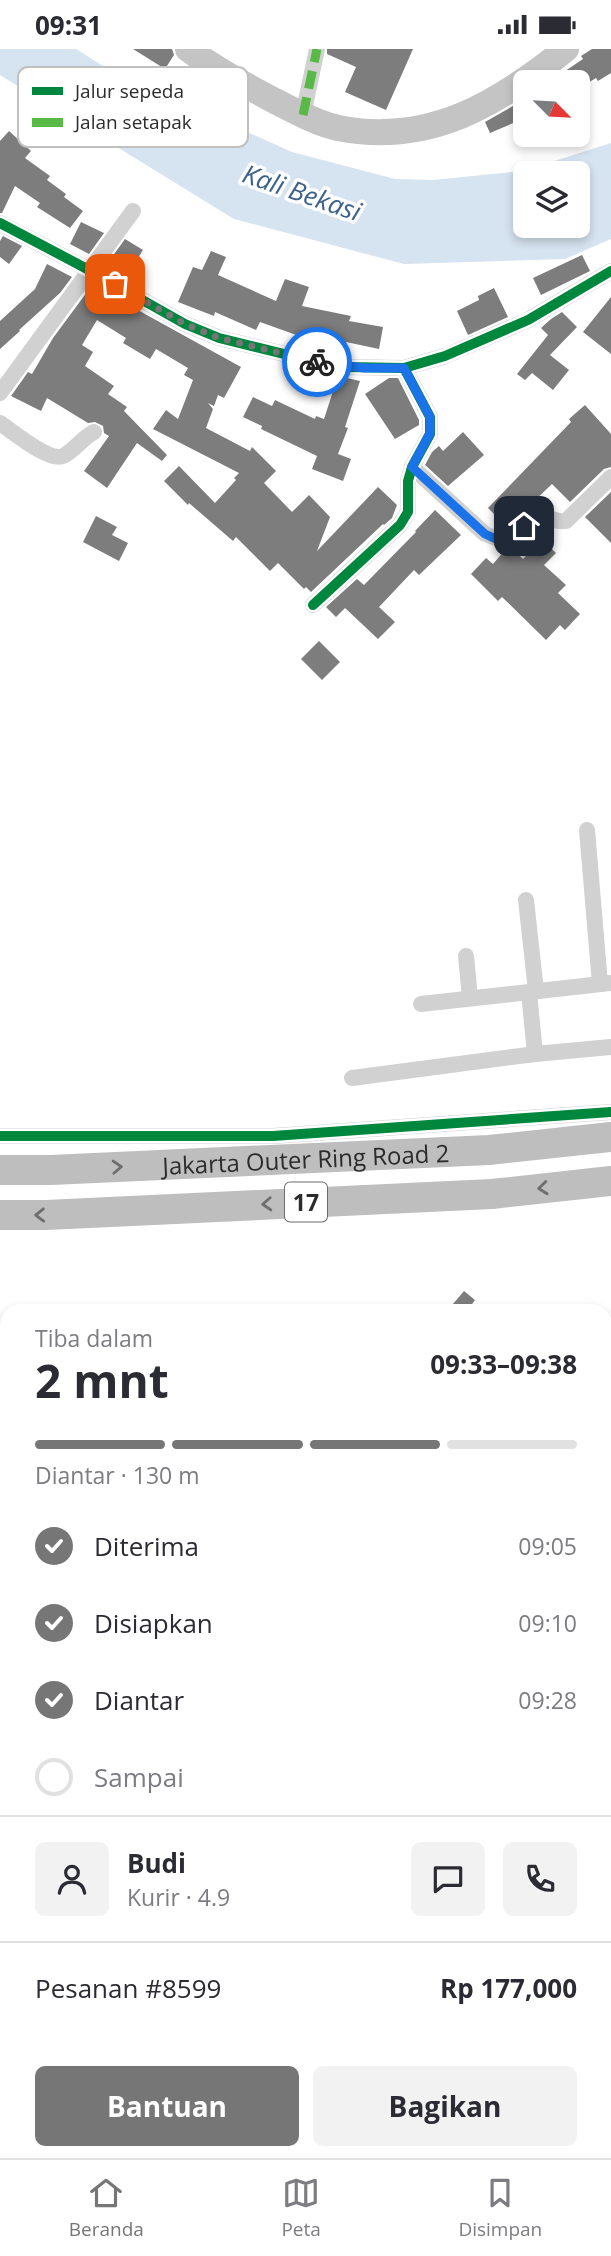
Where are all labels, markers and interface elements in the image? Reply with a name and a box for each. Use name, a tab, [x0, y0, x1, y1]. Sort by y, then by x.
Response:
text: 09:31	[35, 7, 102, 43]
legend	[18, 67, 248, 147]
north arrow	[513, 70, 590, 147]
map controls	[513, 70, 590, 238]
text: Jalur sepeda	[73, 78, 184, 104]
text: Jalan setapak	[73, 109, 192, 135]
water label: Kali Bekasi	[238, 155, 366, 229]
button: layers	[513, 161, 590, 238]
pin	[85, 254, 145, 314]
icon: bag	[96, 265, 134, 303]
courier	[282, 327, 352, 397]
icon: bike	[298, 343, 336, 381]
pin	[494, 496, 554, 556]
icon: home	[505, 507, 543, 545]
street label: Jakarta Outer Ring Road 2	[159, 1135, 450, 1181]
one-way arrow	[112, 1159, 123, 1174]
one-way arrow	[537, 1180, 548, 1195]
road number: 17	[285, 1183, 327, 1221]
one-way arrow	[261, 1197, 272, 1212]
one-way arrow	[34, 1207, 45, 1222]
text: Tiba dalam	[35, 1322, 153, 1354]
text: 09:33–09:38	[430, 1346, 577, 1382]
text: 2 mnt	[35, 1349, 169, 1411]
text: Diantar · 130 m	[35, 1459, 199, 1491]
icon: check	[35, 1527, 73, 1565]
text: Diterima	[94, 1528, 199, 1564]
text: 09:05	[518, 1530, 577, 1562]
icon: check	[35, 1604, 73, 1642]
text: Disiapkan	[94, 1605, 213, 1641]
text: 09:10	[518, 1607, 577, 1639]
icon: check	[35, 1681, 73, 1719]
text: Diantar	[94, 1682, 184, 1718]
text: 09:28	[518, 1684, 577, 1716]
text: Sampai	[94, 1759, 184, 1795]
button: person	[35, 1842, 109, 1916]
button: chat	[411, 1842, 485, 1916]
button: phone	[503, 1842, 577, 1916]
text: Budi	[127, 1845, 186, 1881]
text: Kurir · 4.9	[127, 1881, 230, 1913]
text: Pesanan #8599	[35, 1970, 221, 2006]
text: Rp 177,000	[440, 1970, 577, 2006]
button: Bantuan	[35, 2066, 299, 2146]
button: Bagikan	[313, 2066, 577, 2146]
tab: Beranda	[69, 2174, 144, 2242]
tab: Peta	[281, 2174, 321, 2242]
tab: Disimpan	[458, 2174, 542, 2242]

